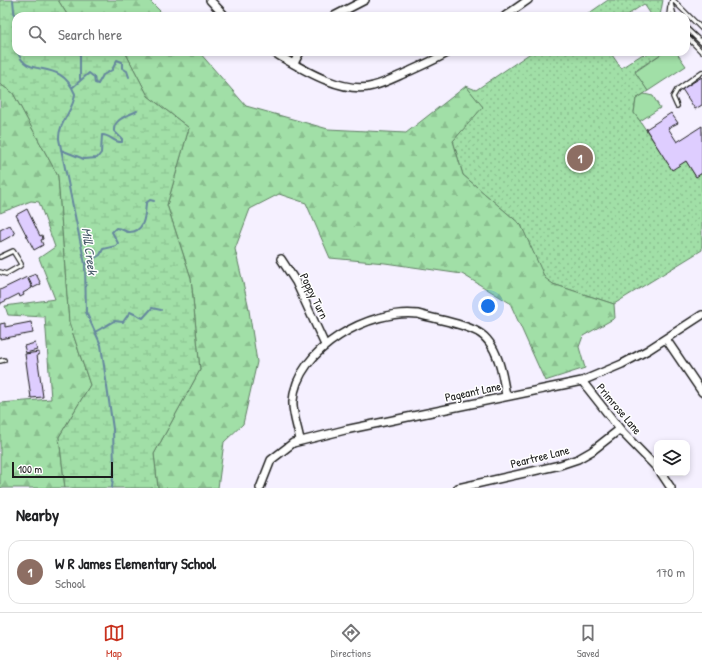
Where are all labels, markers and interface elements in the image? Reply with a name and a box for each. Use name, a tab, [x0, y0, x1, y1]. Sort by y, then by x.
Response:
search box	[12, 12, 690, 56]
icon: search	[26, 23, 48, 45]
text: Search here	[58, 24, 122, 45]
pin: 1	[567, 143, 593, 173]
water label: Mill Creek	[78, 226, 102, 277]
street label: Poppy Turn	[296, 270, 333, 322]
your location	[478, 296, 498, 316]
street label: Pageant Lane	[443, 377, 503, 406]
street label: Primrose Lane	[593, 379, 646, 438]
map controls	[654, 440, 690, 476]
button: layers	[654, 440, 690, 476]
street label: Peartree Lane	[509, 441, 571, 472]
scale bar	[12, 460, 113, 479]
text: 100 m	[18, 462, 42, 476]
text: Nearby	[16, 503, 59, 526]
text: W R James Elementary School	[55, 553, 216, 574]
text: 1	[28, 563, 32, 581]
text: 170 m	[656, 563, 685, 581]
text: School	[55, 574, 85, 592]
tab: Map	[103, 622, 125, 660]
tab: Directions	[331, 622, 371, 660]
tab: Saved	[577, 622, 599, 660]

